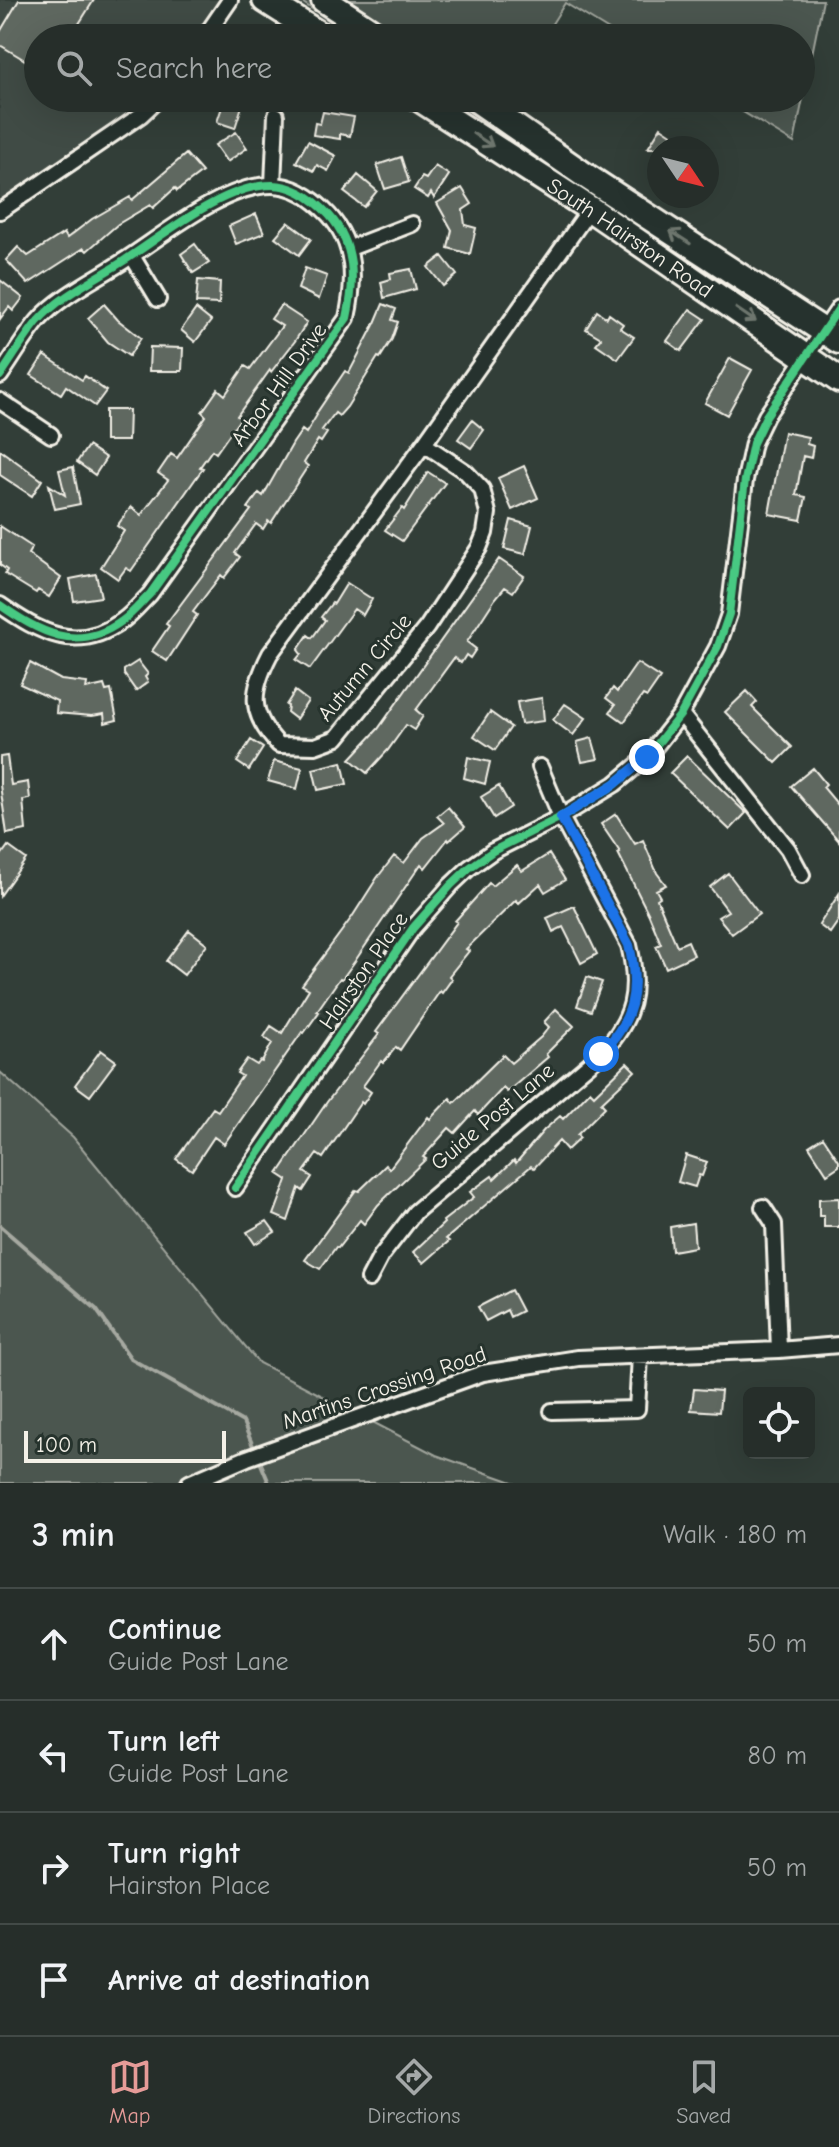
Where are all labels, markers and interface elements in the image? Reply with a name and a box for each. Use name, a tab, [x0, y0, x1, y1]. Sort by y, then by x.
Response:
search box	[24, 24, 815, 112]
icon: search	[52, 46, 96, 90]
text: Search here	[116, 51, 272, 86]
one-way arrow	[472, 132, 494, 149]
north arrow	[647, 136, 719, 208]
street label: South Hairston Road	[542, 173, 718, 304]
one-way arrow	[669, 229, 692, 245]
one-way arrow	[735, 307, 757, 323]
street label: Arbor Hill Drive	[225, 318, 332, 451]
street label: Autumn Circle	[312, 609, 417, 727]
route end	[629, 739, 665, 775]
street label: Hairston Place	[314, 907, 414, 1034]
route start	[583, 1036, 619, 1072]
street label: Guide Post Lane	[426, 1058, 560, 1176]
street label: Martins Crossing Road	[279, 1341, 490, 1435]
map controls	[743, 1387, 815, 1459]
button: locate	[743, 1387, 815, 1459]
scale bar	[24, 1427, 226, 1463]
text: 100 m	[36, 1432, 97, 1458]
text: 3 min	[32, 1515, 115, 1555]
text: Walk · 180 m	[663, 1520, 807, 1550]
text: Continue	[108, 1612, 222, 1647]
icon: ahead	[32, 1622, 76, 1666]
text: 50 m	[747, 1629, 807, 1659]
text: Guide Post Lane	[108, 1647, 289, 1677]
text: Turn left	[108, 1724, 220, 1759]
icon: left	[32, 1734, 76, 1778]
text: 80 m	[748, 1741, 807, 1771]
text: Guide Post Lane	[108, 1759, 289, 1789]
text: Turn right	[108, 1836, 240, 1871]
icon: right	[32, 1846, 76, 1890]
text: 50 m	[747, 1853, 807, 1883]
text: Hairston Place	[108, 1871, 270, 1901]
icon: arrive	[32, 1958, 76, 2002]
text: Arrive at destination	[108, 1963, 370, 1998]
tab: Map	[108, 2055, 152, 2129]
tab: Directions	[368, 2055, 461, 2129]
tab: Saved	[676, 2055, 731, 2129]

